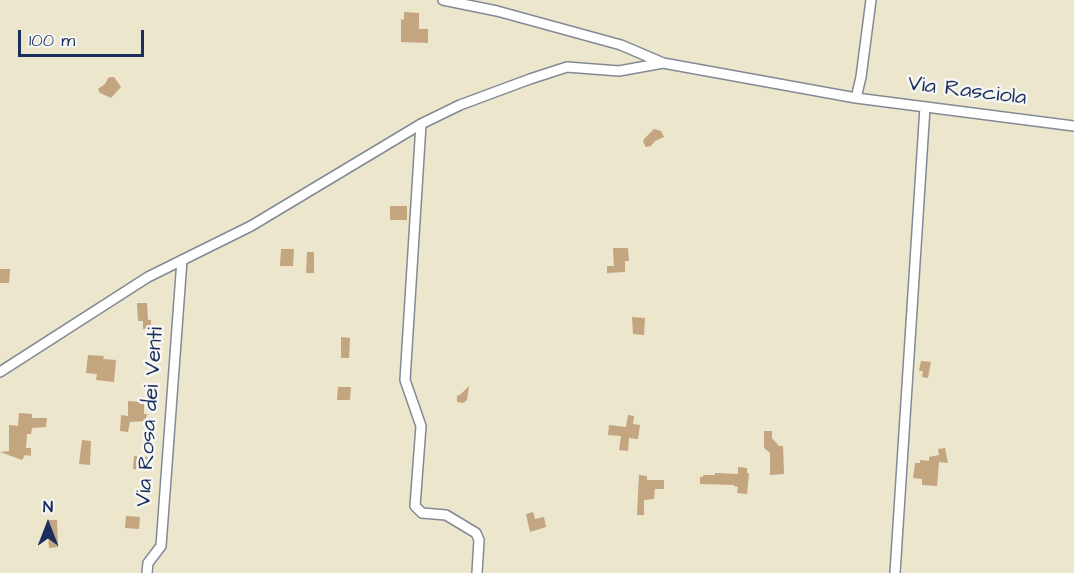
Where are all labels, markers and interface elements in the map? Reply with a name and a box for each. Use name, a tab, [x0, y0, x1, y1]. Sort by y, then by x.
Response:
scale bar	[21, 18, 147, 56]
text: 100 m	[29, 28, 75, 53]
street label: Via Rasciola	[906, 72, 1028, 112]
street label: Via Rosa dei Venti	[132, 326, 170, 508]
north arrow	[18, 495, 78, 555]
text: N	[43, 496, 53, 518]

